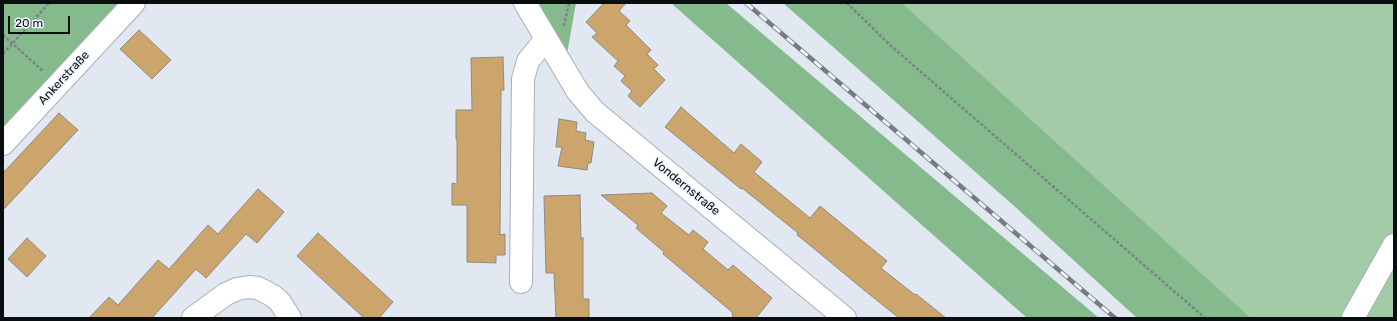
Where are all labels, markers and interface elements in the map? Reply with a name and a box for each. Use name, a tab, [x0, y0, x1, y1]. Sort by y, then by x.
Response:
scale bar	[10, 8, 72, 34]
text: 20 m	[15, 16, 43, 30]
street label: Ankerstraße	[35, 48, 93, 108]
street label: Vondernstraße	[649, 155, 723, 219]

